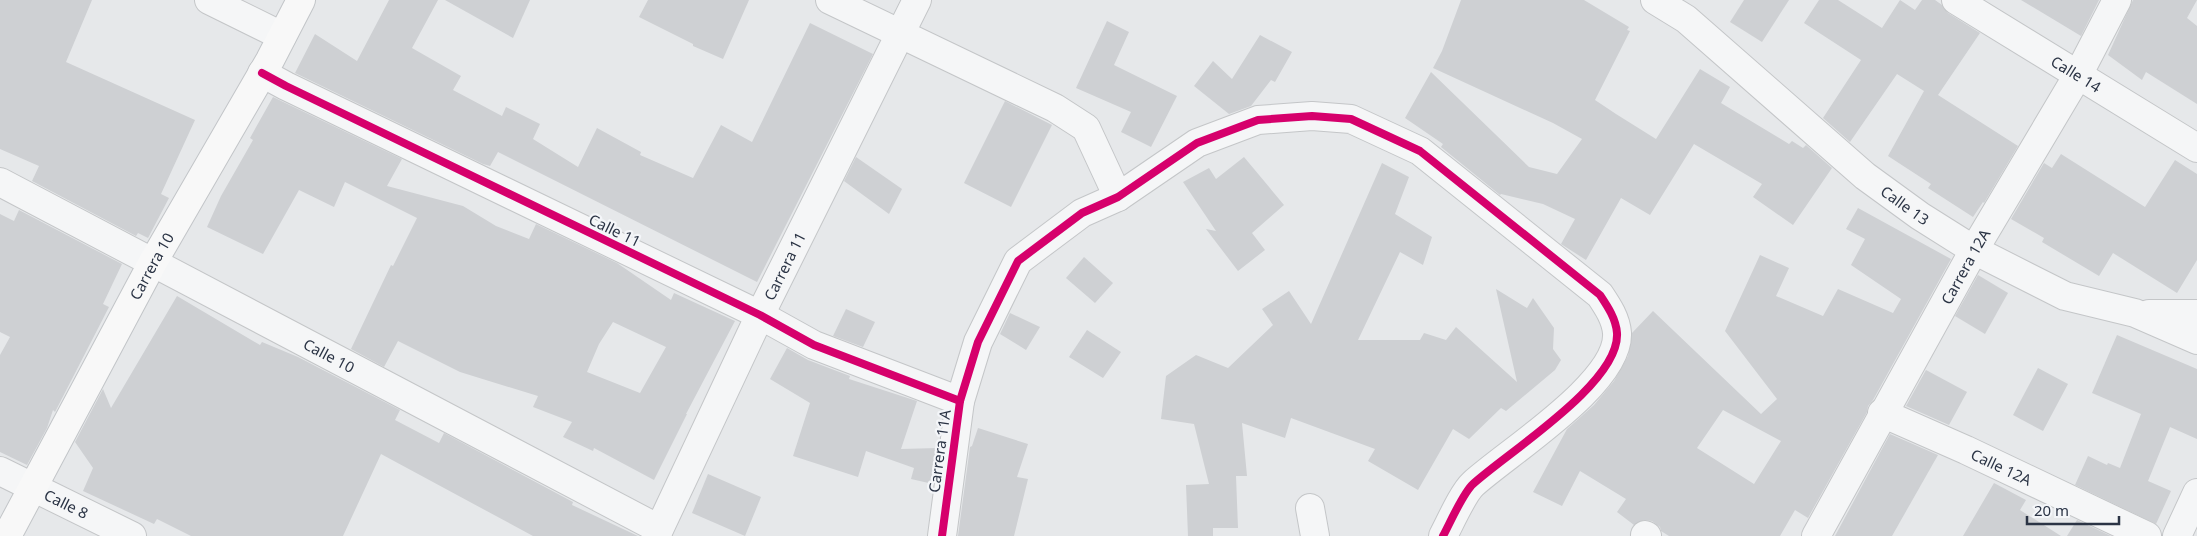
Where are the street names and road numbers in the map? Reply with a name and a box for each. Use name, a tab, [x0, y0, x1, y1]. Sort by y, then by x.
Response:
street label: Calle 14	[2047, 51, 2105, 97]
street label: Calle 13	[1877, 181, 1933, 229]
street label: Calle 11	[586, 209, 644, 251]
street label: Carrera 12A	[1936, 225, 1995, 308]
street label: Carrera 11	[759, 228, 810, 304]
street label: Carrera 10	[125, 229, 178, 303]
street label: Calle 10	[300, 334, 358, 377]
street label: Carrera 11A	[923, 408, 955, 494]
street label: Calle 12A	[1968, 444, 2035, 490]
street label: Calle 8	[41, 484, 92, 523]

